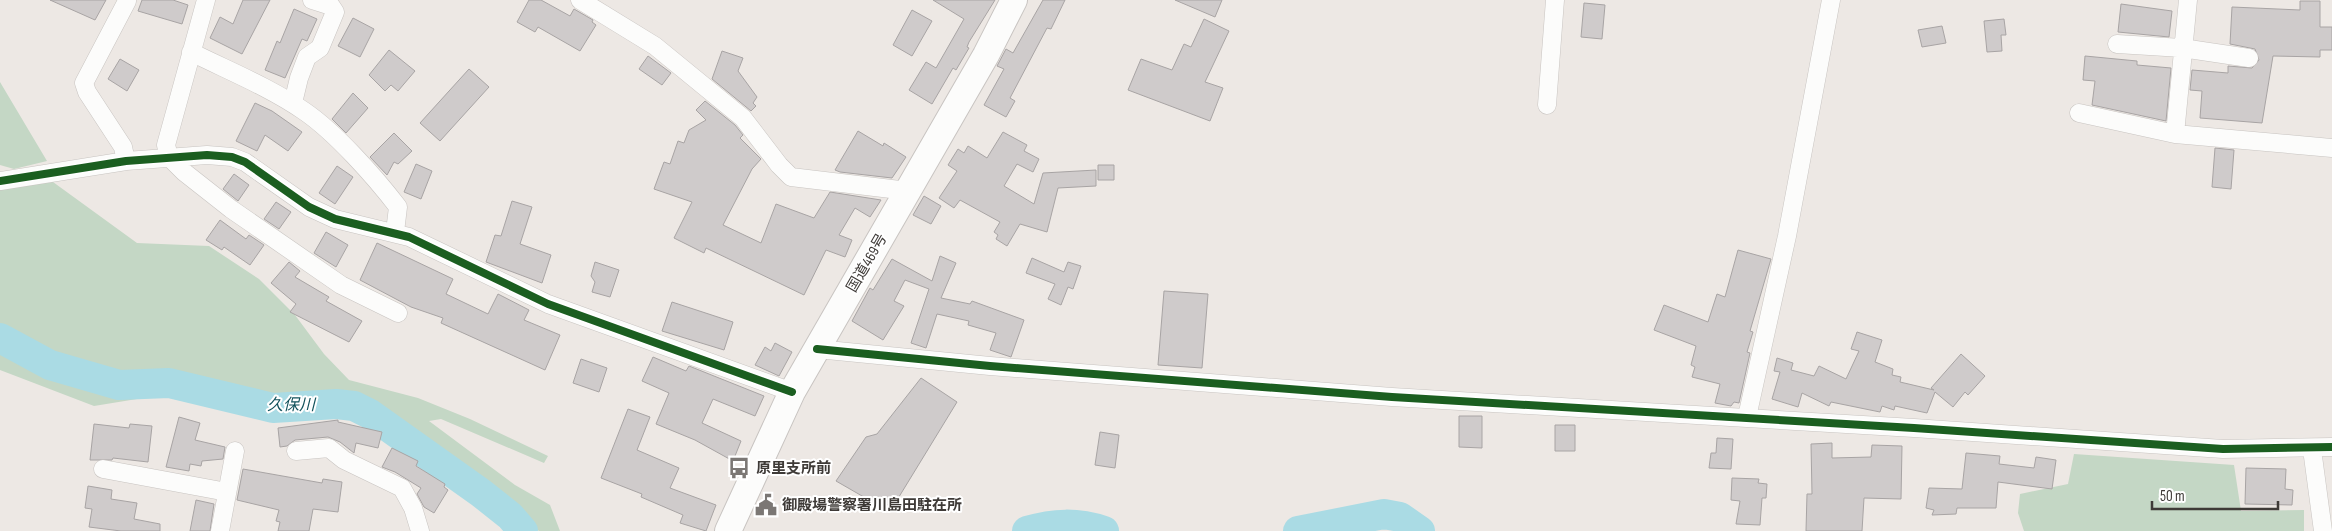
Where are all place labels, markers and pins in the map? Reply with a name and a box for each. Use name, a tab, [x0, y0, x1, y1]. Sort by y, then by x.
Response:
bus stop icon: 原里支所前	[726, 455, 752, 481]
place label: 原里支所前	[756, 459, 831, 478]
public building icon: 御殿場警察署川島田駐在所	[753, 492, 779, 518]
place label: 御殿場警察署川島田駐在所	[782, 496, 962, 515]

